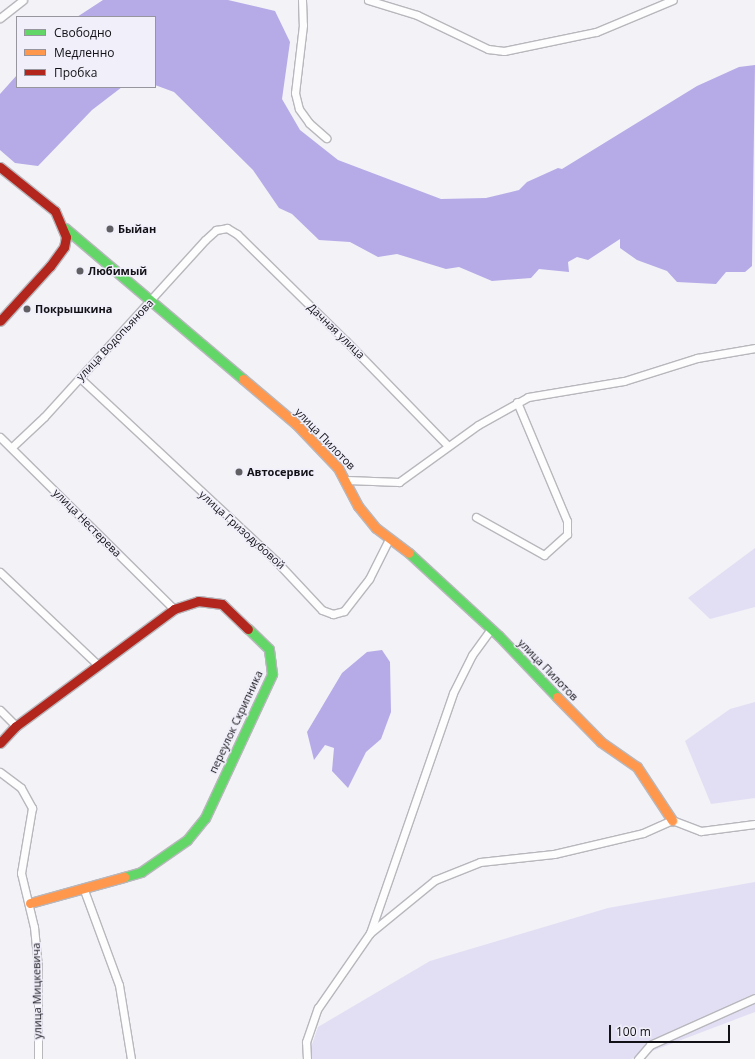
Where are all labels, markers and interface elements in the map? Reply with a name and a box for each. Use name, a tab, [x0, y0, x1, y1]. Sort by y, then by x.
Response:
legend	[16, 16, 156, 88]
text: Свободно	[54, 24, 112, 41]
text: Медленно	[54, 44, 114, 61]
text: Пробка	[54, 64, 97, 81]
place label: Быйан	[118, 222, 156, 236]
marker: Быйан	[105, 224, 115, 234]
place label: Любимый	[88, 264, 147, 278]
marker: Любимый	[75, 266, 85, 276]
street label: улица Водопьянова	[74, 296, 156, 384]
street label: Дачная улица	[305, 301, 367, 361]
place label: Покрышкина	[35, 302, 112, 316]
marker: Покрышкина	[22, 304, 32, 314]
street label: улица Пилотов	[292, 405, 358, 473]
place label: Автосервис	[247, 465, 314, 479]
marker: Автосервис	[234, 467, 244, 477]
street label: улица Нестерева	[50, 486, 124, 560]
street label: улица Гризодубовой	[196, 488, 288, 572]
street label: улица Пилотов	[515, 636, 581, 704]
street label: переулок Скрипника	[206, 669, 266, 775]
street label: улица Мицкевича	[30, 943, 44, 1039]
scale bar	[611, 1017, 732, 1043]
text: 100 m	[616, 1023, 651, 1040]

